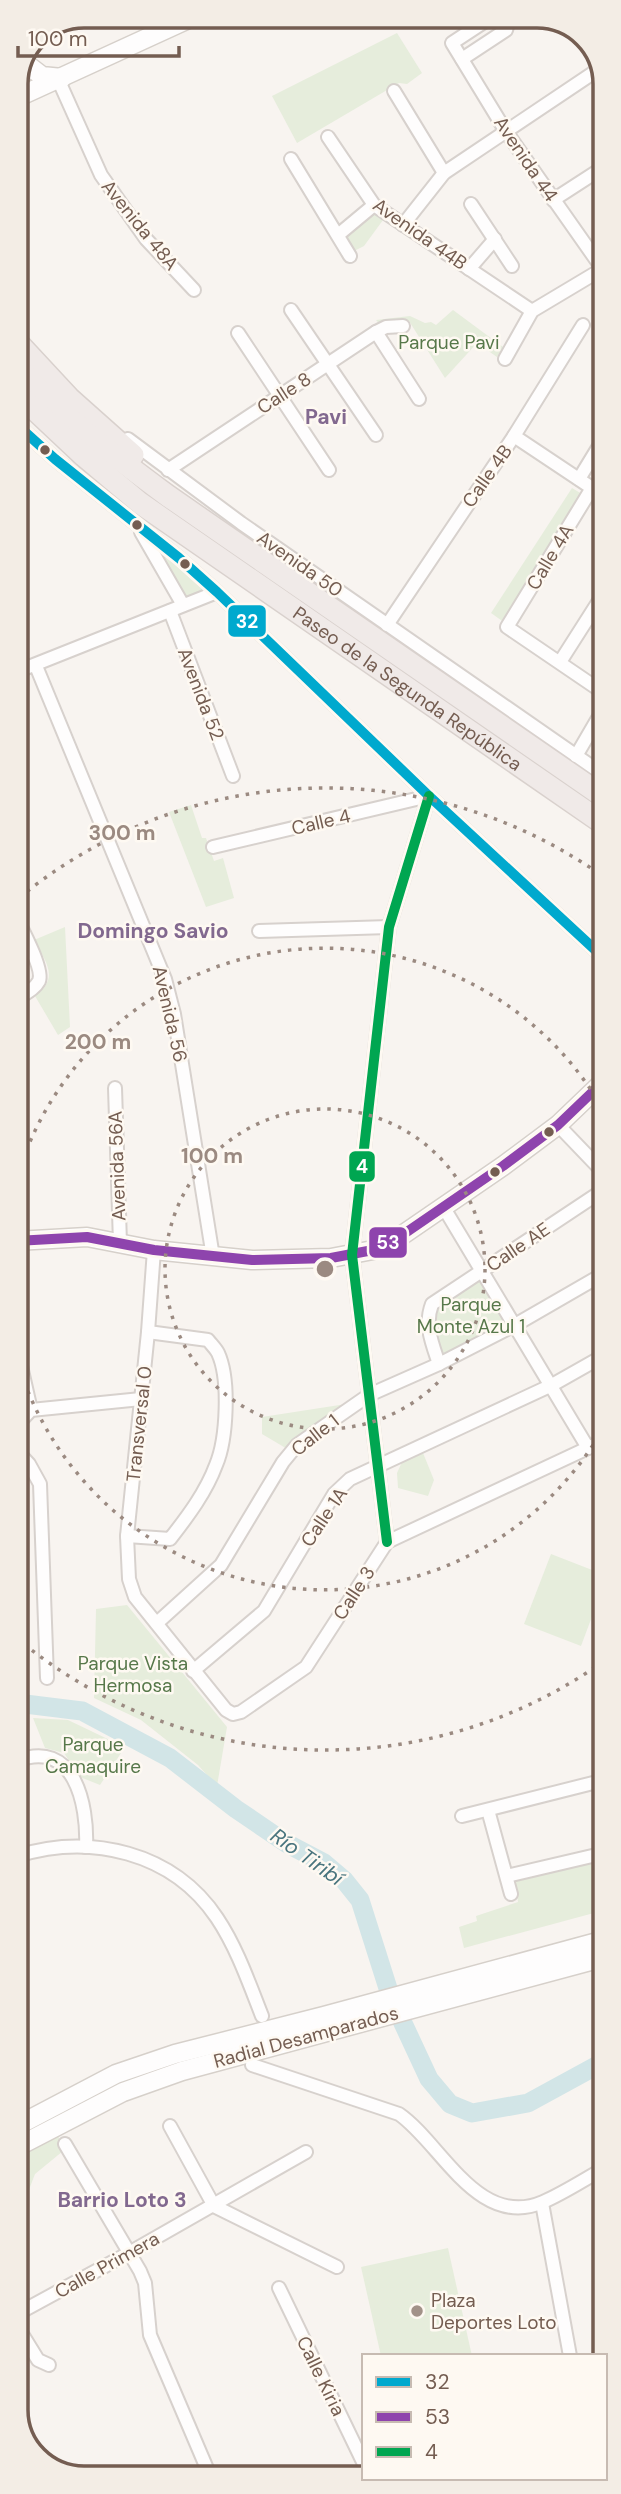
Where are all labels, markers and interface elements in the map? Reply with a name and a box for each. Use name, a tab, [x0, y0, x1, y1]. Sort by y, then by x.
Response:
scale bar	[18, 14, 178, 58]
text: 100 m	[28, 25, 88, 53]
street label: Avenida 44	[488, 111, 564, 207]
street label: Avenida 48A	[96, 174, 185, 276]
street label: Avenida 44B	[368, 192, 472, 276]
park label: Parque Pavi	[398, 330, 500, 355]
street label: Calle 8	[252, 366, 316, 420]
district label: Pavi	[305, 403, 347, 431]
street label: Calle 4B	[456, 440, 518, 512]
unlabelled marker	[38, 443, 52, 457]
unlabelled marker	[130, 518, 144, 532]
street label: Calle 4A	[521, 519, 580, 594]
street label: Avenida 50	[252, 525, 348, 603]
unlabelled marker	[178, 557, 192, 571]
street label: Paseo de la Segunda República	[288, 600, 527, 776]
line badge: 32	[227, 604, 267, 638]
text: 32	[236, 609, 258, 634]
street label: Avenida 52	[172, 644, 230, 744]
street label: Calle 4	[289, 803, 353, 841]
text: 300 m	[89, 819, 155, 847]
district label: Domingo Savio	[77, 917, 229, 945]
street label: Avenida 56	[147, 963, 193, 1065]
text: 200 m	[65, 1028, 131, 1056]
street label: Avenida 56A	[103, 1110, 131, 1221]
unlabelled marker	[542, 1125, 556, 1139]
text: 100 m	[181, 1142, 243, 1170]
line badge: 4	[348, 1150, 376, 1183]
text: 4	[356, 1154, 368, 1179]
unlabelled marker	[488, 1165, 502, 1179]
street label: Calle AE	[481, 1217, 555, 1277]
line badge: 53	[368, 1226, 408, 1259]
text: 53	[376, 1230, 400, 1255]
centre of rings	[313, 1257, 337, 1281]
park label: Parque Monte Azul 1	[417, 1292, 525, 1339]
street label: Transversal 0	[120, 1365, 158, 1483]
street label: Calle 1	[286, 1408, 344, 1462]
street label: Calle 1A	[295, 1482, 353, 1552]
street label: Calle 3	[327, 1561, 381, 1625]
park label: Parque Vista Hermosa	[78, 1651, 188, 1698]
park label: Parque Camaquire	[45, 1732, 141, 1779]
water label: Río Tiribí	[265, 1822, 351, 1894]
street label: Radial Desamparados	[211, 2000, 401, 2074]
district label: Barrio Loto 3	[57, 2186, 187, 2214]
street label: Calle Primera	[50, 2226, 164, 2304]
place label: Plaza Deportes Loto	[431, 2288, 557, 2335]
marker: Plaza Deportes Loto	[409, 2303, 425, 2319]
street label: Calle Kiria	[291, 2332, 351, 2420]
legend	[362, 2354, 607, 2480]
text: 32	[425, 2368, 450, 2396]
text: 53	[425, 2403, 450, 2431]
text: 4	[425, 2438, 438, 2466]

